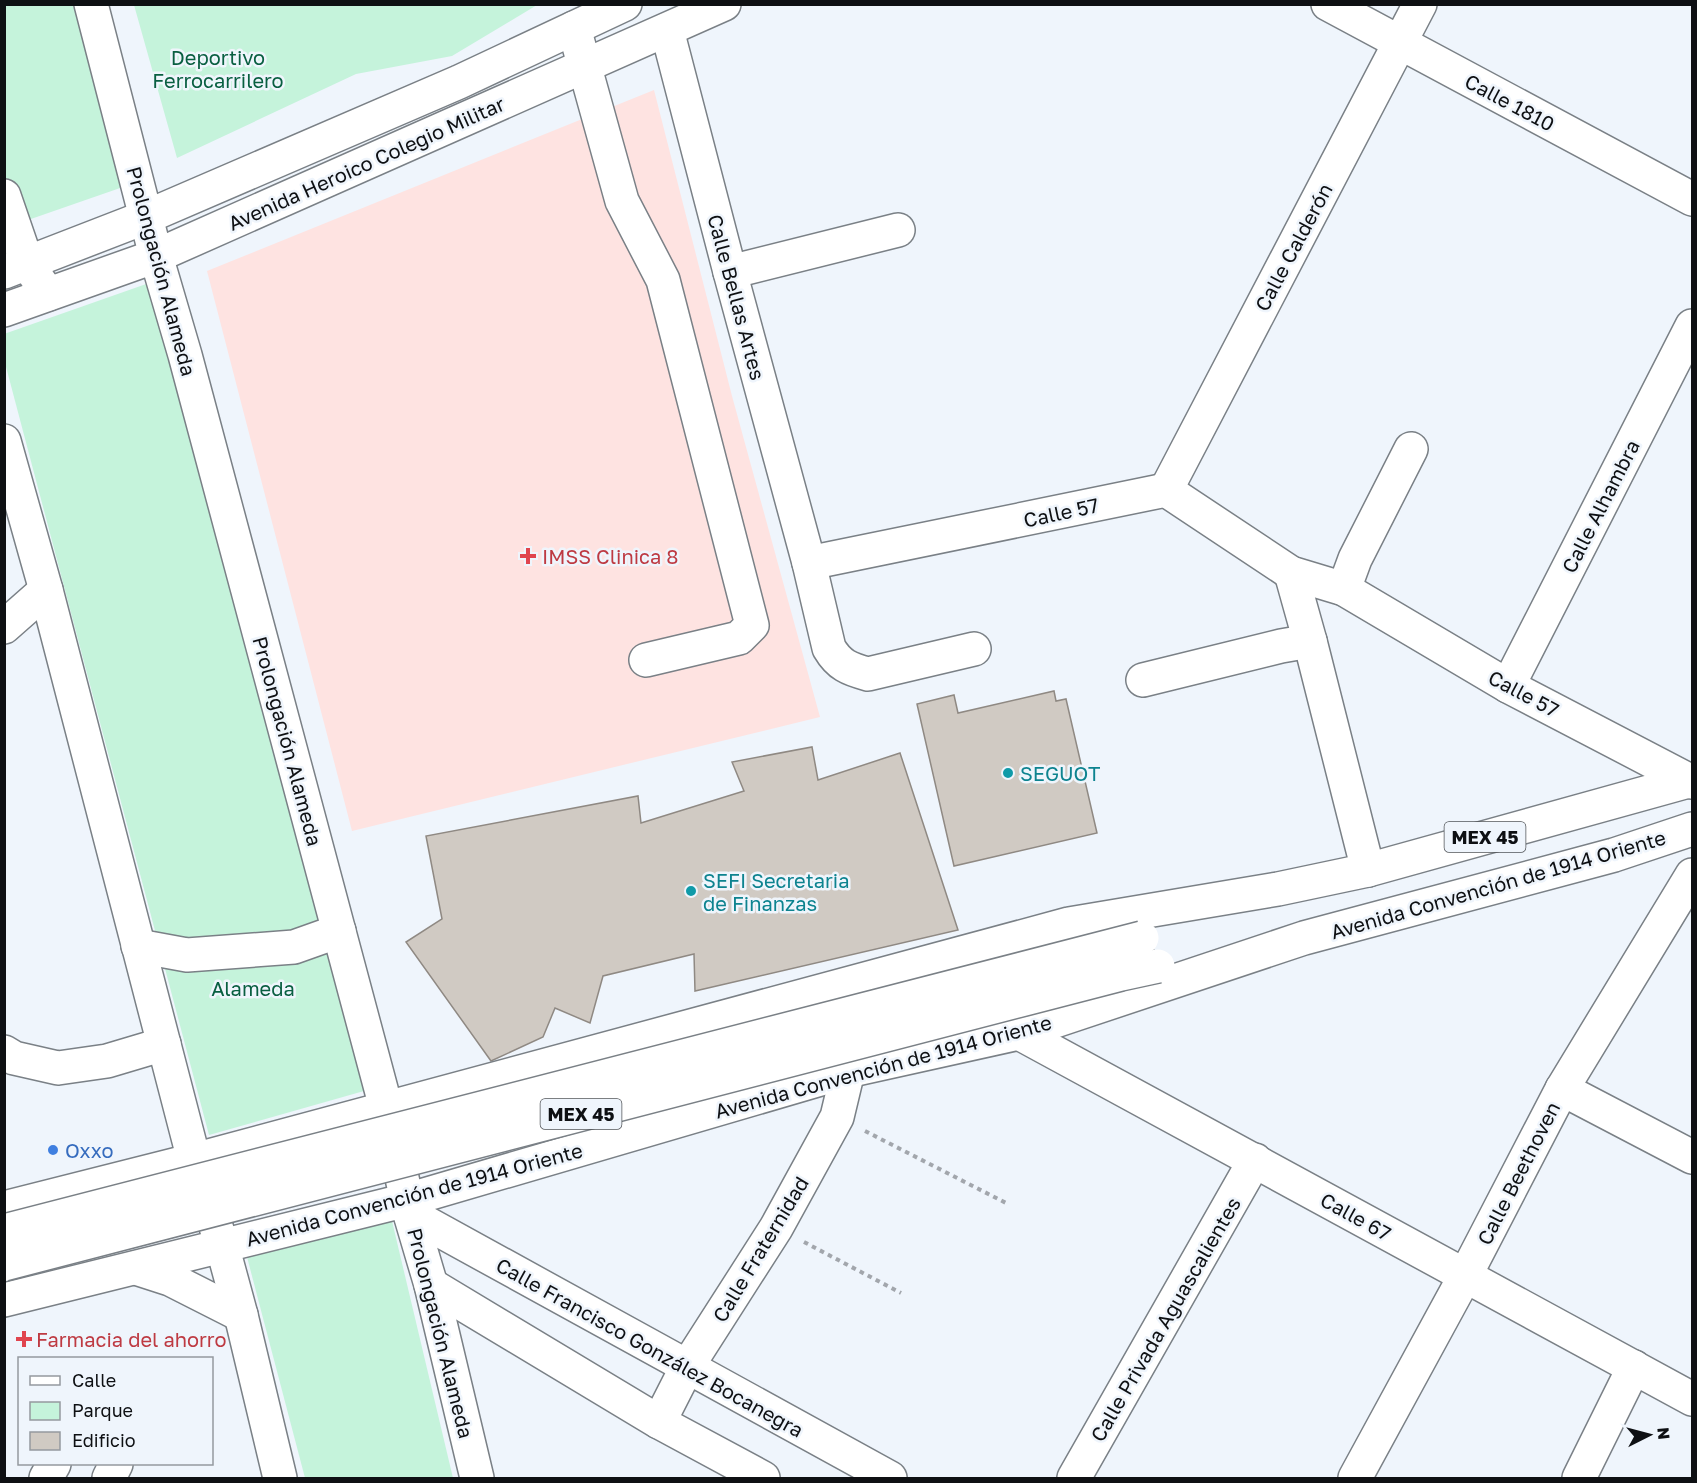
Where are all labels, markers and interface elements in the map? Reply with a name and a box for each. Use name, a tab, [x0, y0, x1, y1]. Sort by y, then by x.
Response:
park label: Deportivo Ferrocarrilero	[152, 45, 284, 92]
street label: Calle 1810	[1461, 68, 1559, 136]
street label: Avenida Heroico Colegio Militar	[224, 91, 508, 235]
street label: Prolongación Alameda	[122, 164, 202, 378]
street label: Calle Calderón	[1249, 179, 1337, 315]
street label: Calle Bellas Artes	[703, 211, 771, 383]
street label: Calle Alhambra	[1556, 436, 1644, 576]
street label: Calle 57	[1021, 492, 1101, 532]
place label: IMSS Clinica 8	[542, 544, 679, 568]
marker: IMSS Clinica 8	[519, 547, 537, 565]
street label: Prolongación Alameda	[248, 634, 328, 848]
street label: Calle 57	[1485, 664, 1563, 722]
place label: SEGUOT	[1020, 761, 1100, 785]
marker: SEGUOT	[1001, 766, 1015, 780]
road number: MEX 45	[1444, 822, 1526, 852]
street label: Avenida Convención de 1914 Oriente	[1328, 825, 1668, 943]
place label: SEFI Secretaria de Finanzas	[703, 868, 849, 915]
marker: SEFI Secretaria de Finanzas	[684, 884, 698, 898]
park label: Alameda	[211, 976, 295, 1000]
street label: Avenida Convención de 1914 Oriente	[712, 1009, 1054, 1123]
street label: Calle Beethoven	[1472, 1097, 1564, 1249]
road number: MEX 45	[540, 1099, 622, 1129]
street label: Avenida Convención de 1914 Oriente	[243, 1137, 585, 1251]
place label: Oxxo	[65, 1138, 113, 1162]
marker: Oxxo	[46, 1143, 60, 1157]
street label: Calle Fraternidad	[707, 1172, 813, 1326]
street label: Calle 67	[1317, 1187, 1395, 1245]
street label: Calle Privada Aguascalientes	[1085, 1193, 1245, 1445]
street label: Prolongación Alameda	[403, 1225, 479, 1441]
street label: Calle Francisco González Bocanegra	[492, 1252, 808, 1442]
place label: Farmacia del ahorro	[36, 1327, 226, 1351]
marker: Farmacia del ahorro	[17, 1332, 31, 1346]
legend	[18, 1357, 213, 1465]
text: Calle	[72, 1369, 116, 1391]
text: Parque	[72, 1399, 133, 1421]
north arrow	[1619, 1405, 1679, 1465]
text: N	[1653, 1426, 1674, 1441]
text: Edificio	[72, 1429, 136, 1451]

